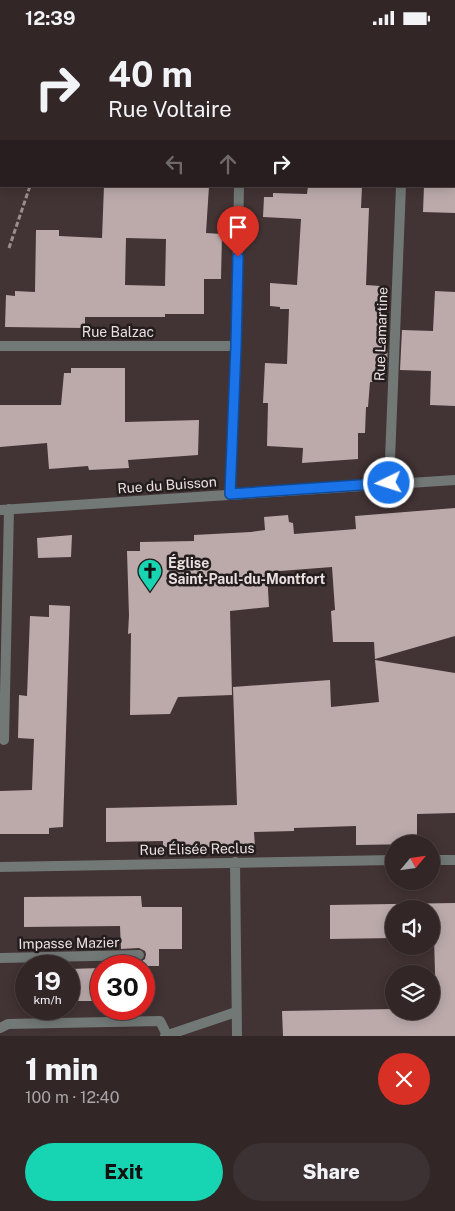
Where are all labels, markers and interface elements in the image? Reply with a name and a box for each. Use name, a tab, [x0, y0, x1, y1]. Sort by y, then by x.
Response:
text: 12:39	[25, 7, 75, 29]
text: 40 m	[108, 54, 193, 95]
icon: right	[25, 55, 90, 120]
text: Rue Voltaire	[108, 96, 232, 122]
icon: left	[161, 150, 189, 178]
icon: ahead	[214, 150, 242, 178]
icon: right	[267, 150, 295, 178]
pin	[217, 206, 259, 257]
icon: arrive	[224, 213, 252, 241]
street label: Rue Lamartine	[371, 286, 391, 381]
street label: Rue Balzac	[82, 324, 154, 340]
position arrow	[362, 456, 414, 508]
street label: Rue du Buisson	[117, 474, 217, 496]
place label: Église Saint-Paul-du-Montfort	[168, 554, 326, 587]
church icon: Église Saint-Paul-du-Montfort	[137, 558, 163, 592]
north arrow	[385, 835, 440, 890]
map controls	[385, 835, 440, 1020]
street label: Rue Élisée Reclus	[139, 839, 255, 858]
button: sound	[385, 900, 440, 955]
street label: Impasse Mazier	[18, 934, 120, 952]
speed limit sign: 30	[90, 955, 155, 1020]
button: layers	[385, 965, 440, 1020]
text: 19	[34, 966, 61, 996]
text: km/h	[33, 993, 62, 1007]
text: 1 min	[25, 1051, 98, 1087]
button: close	[378, 1053, 430, 1105]
text: 100 m · 12:40	[25, 1088, 119, 1107]
button: Exit	[25, 1143, 223, 1201]
button: Share	[233, 1143, 430, 1201]

